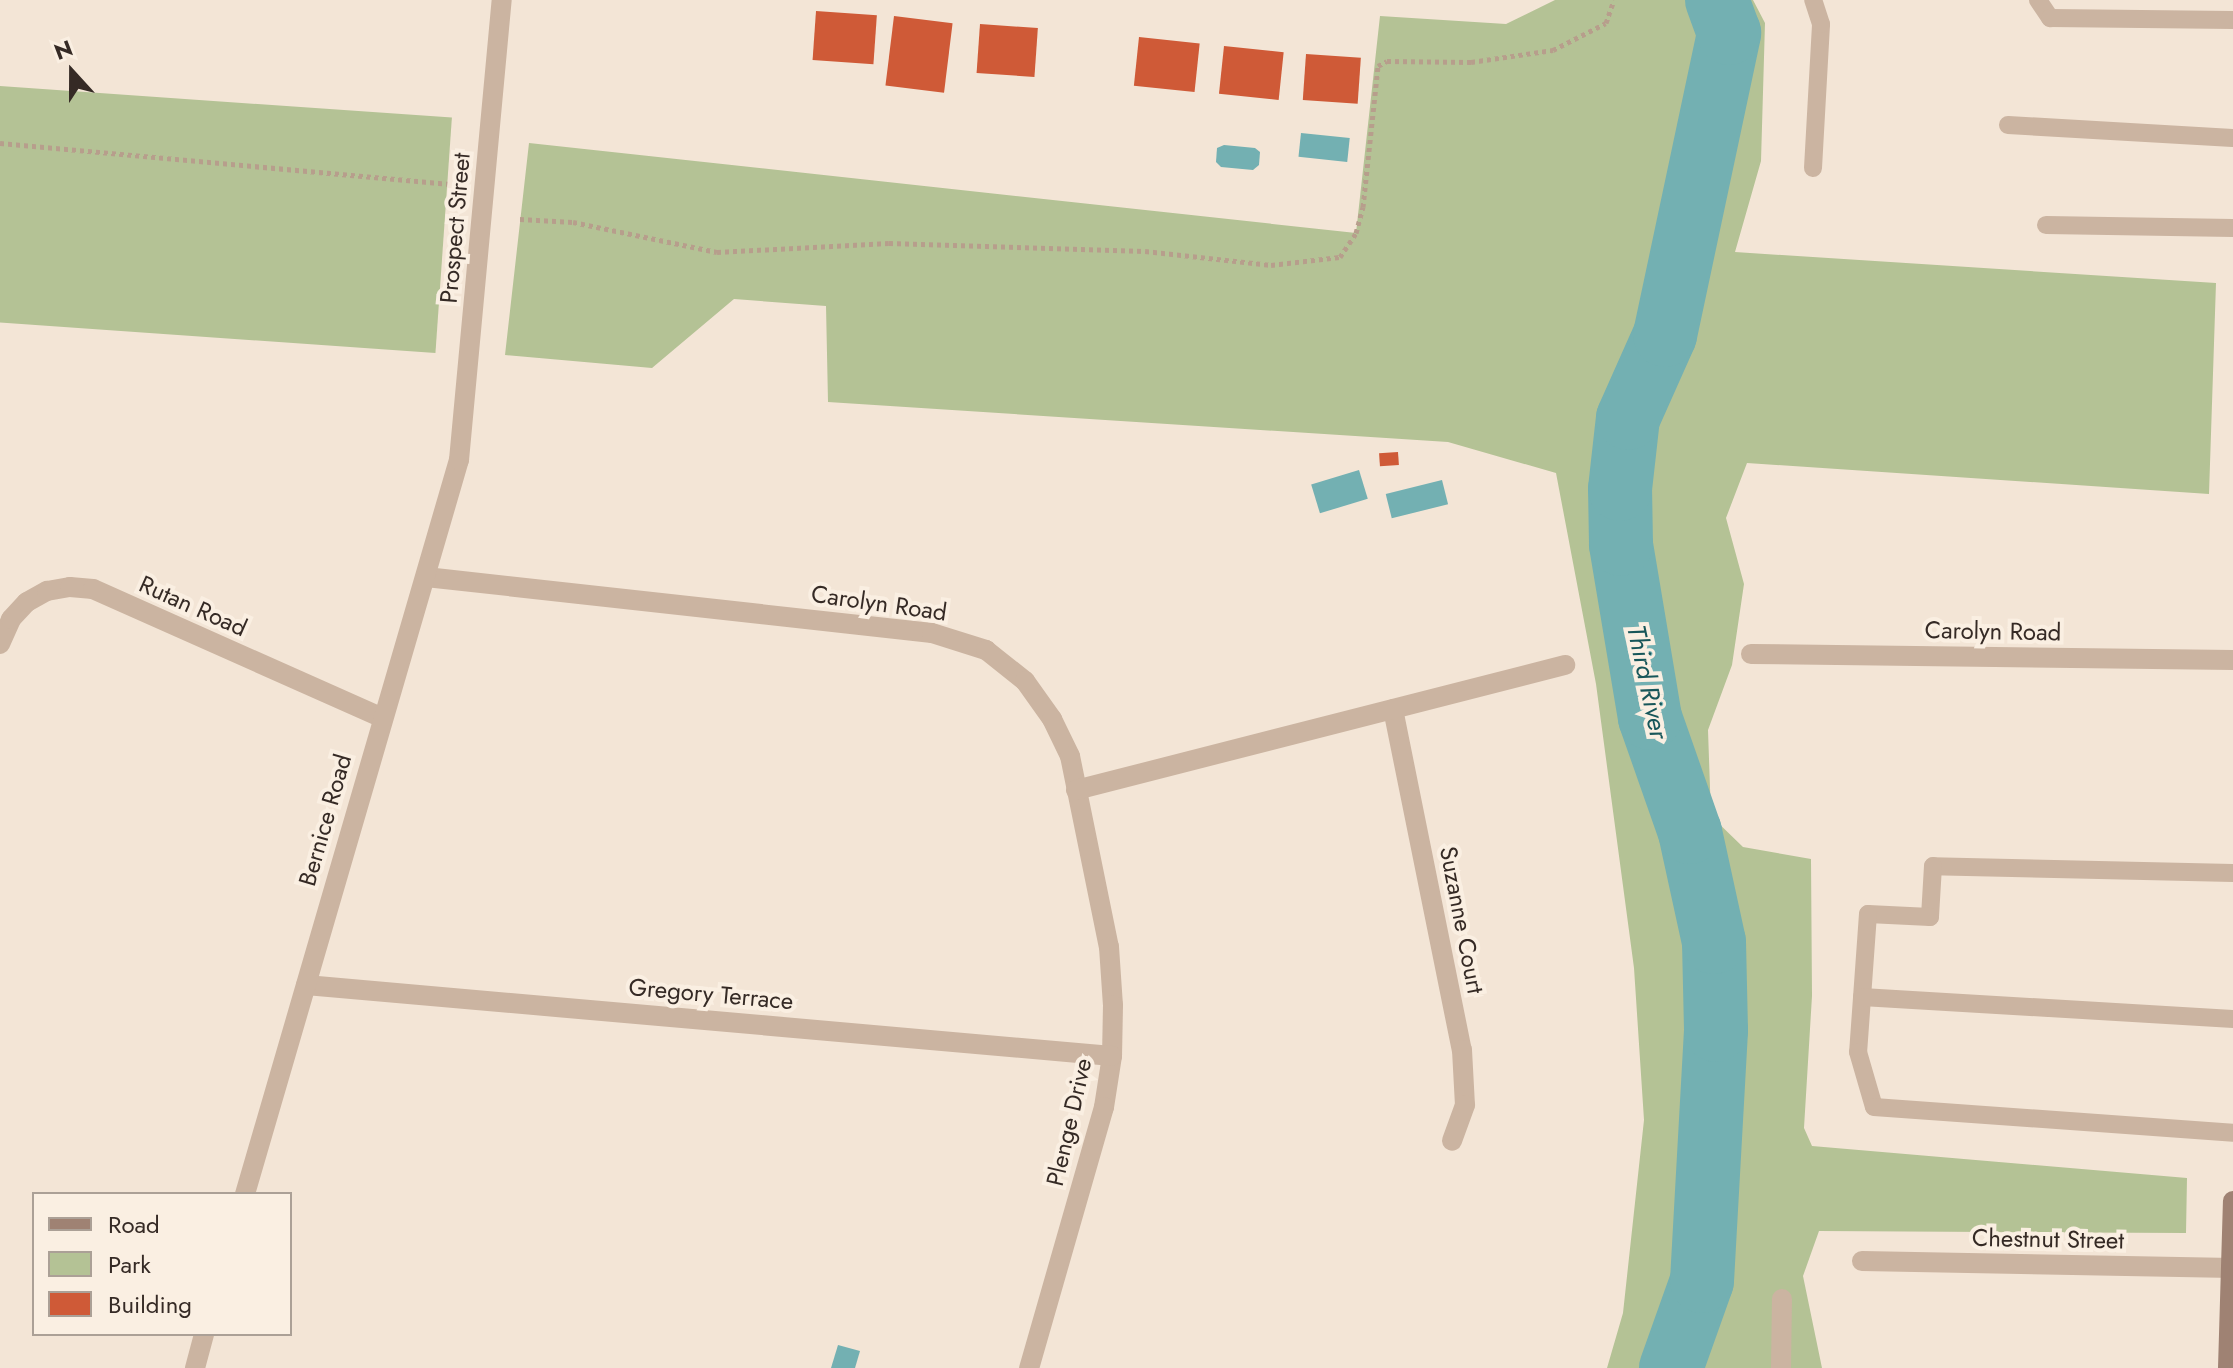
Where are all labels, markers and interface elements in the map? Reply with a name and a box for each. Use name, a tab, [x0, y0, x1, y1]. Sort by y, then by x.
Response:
north arrow	[32, 32, 112, 112]
text: N	[50, 32, 77, 68]
street label: Prospect Street	[434, 152, 476, 304]
street label: Rutan Road	[135, 569, 251, 643]
street label: Carolyn Road	[809, 579, 949, 627]
street label: Carolyn Road	[1924, 615, 2062, 647]
water label: Third River	[1620, 622, 1674, 742]
street label: Bernice Road	[292, 751, 358, 889]
street label: Suzanne Court	[1434, 844, 1490, 996]
street label: Gregory Terrace	[627, 972, 795, 1016]
street label: Plenge Drive	[1040, 1055, 1098, 1189]
legend	[32, 1192, 292, 1336]
text: Road	[108, 1207, 160, 1242]
street label: Chestnut Street	[1972, 1223, 2124, 1255]
text: Park	[108, 1247, 151, 1282]
text: Building	[108, 1287, 192, 1322]

